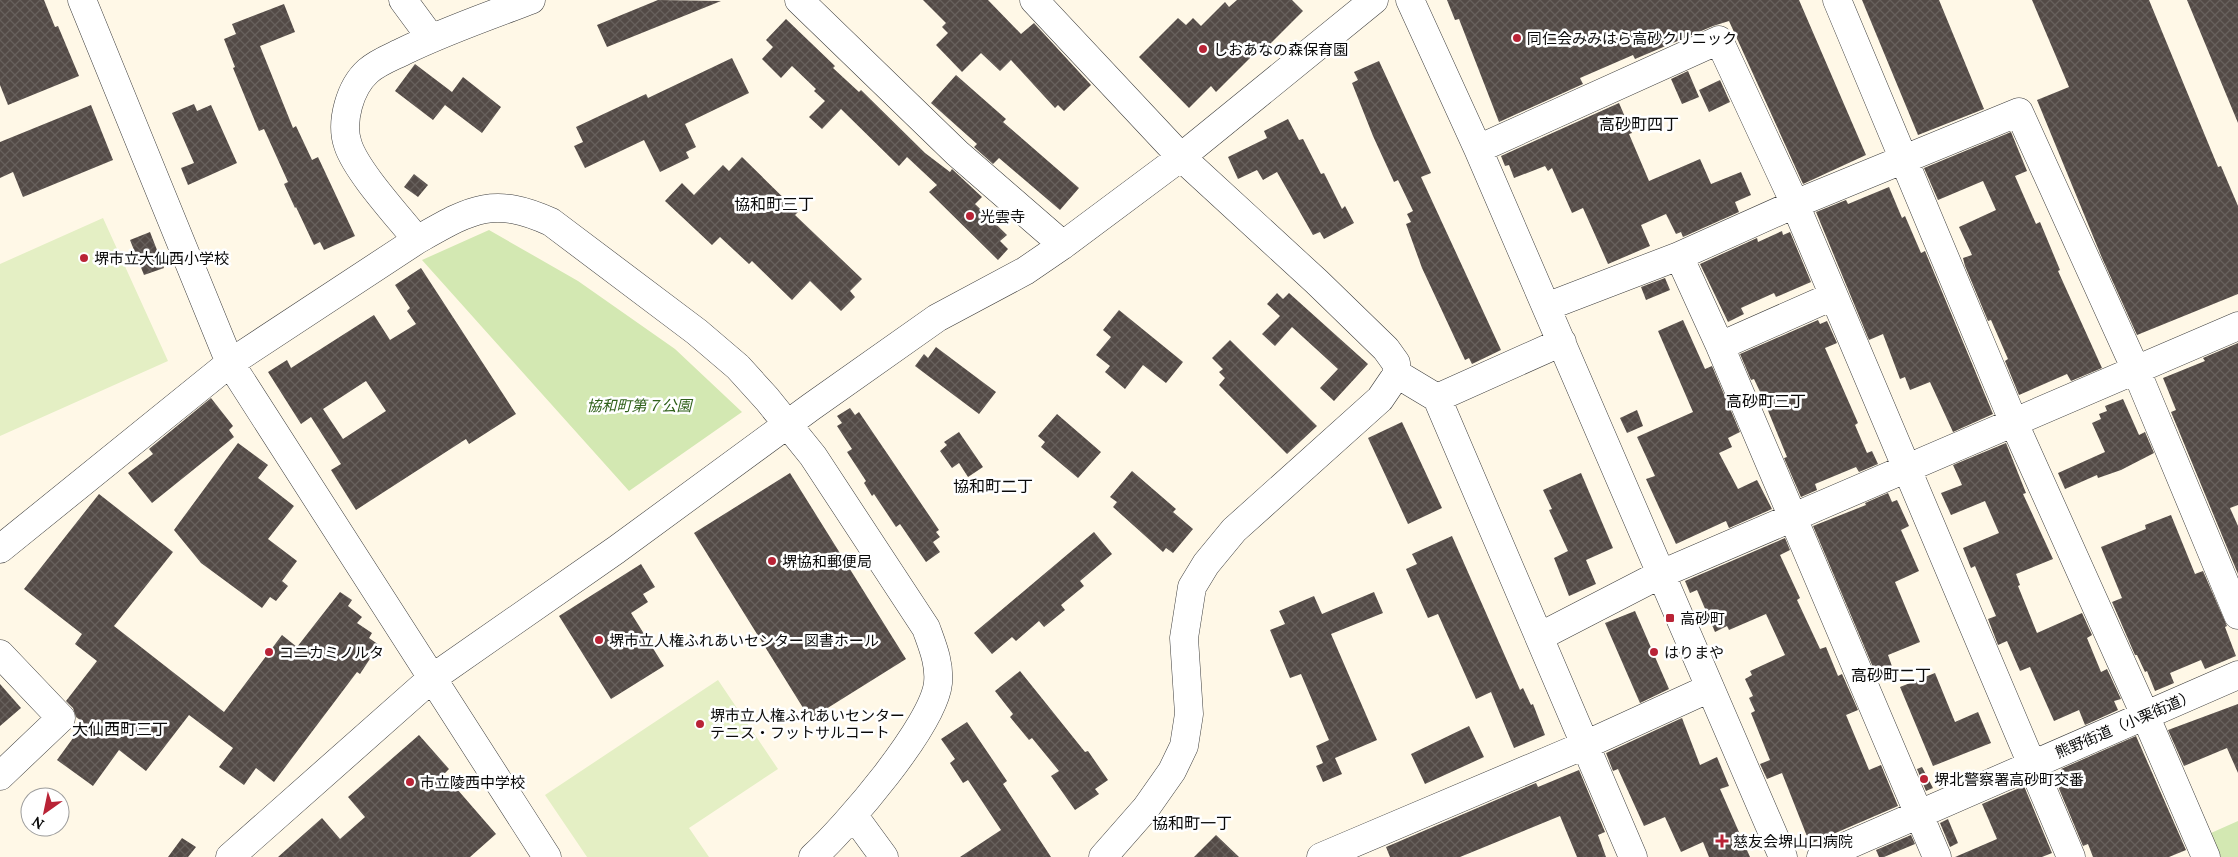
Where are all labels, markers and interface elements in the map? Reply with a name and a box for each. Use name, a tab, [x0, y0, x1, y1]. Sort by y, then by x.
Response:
place label: 同仁会みみはら高砂クリニック	[1527, 29, 1737, 48]
marker: 同仁会みみはら高砂クリニック	[1511, 32, 1523, 44]
place label: しおあなの森保育園	[1213, 40, 1348, 59]
marker: しおあなの森保育園	[1197, 43, 1209, 55]
district label: 高砂町四丁	[1599, 114, 1679, 134]
district label: 協和町三丁	[734, 194, 814, 214]
place label: 光雲寺	[980, 207, 1025, 226]
marker: 光雲寺	[964, 210, 976, 222]
place label: 堺市立大仙西小学校	[94, 249, 229, 268]
marker: 堺市立大仙西小学校	[78, 252, 90, 264]
district label: 高砂町三丁	[1726, 391, 1806, 411]
park label: 協和町第７公園	[586, 396, 693, 415]
district label: 協和町二丁	[953, 476, 1033, 496]
place label: 堺協和郵便局	[782, 552, 872, 571]
marker: 堺協和郵便局	[766, 555, 778, 567]
place label: 高砂町	[1680, 609, 1725, 628]
marker: 高砂町	[1664, 612, 1676, 624]
place label: 堺市立人権ふれあいセンター図書ホール	[609, 631, 879, 650]
marker: 堺市立人権ふれあいセンター図書ホール	[593, 634, 605, 646]
place label: コニカミノルタ	[279, 643, 384, 662]
place label: はりまや	[1664, 643, 1724, 662]
marker: コニカミノルタ	[263, 646, 275, 658]
marker: はりまや	[1648, 646, 1660, 658]
district label: 高砂町二丁	[1851, 665, 1931, 685]
street label: 熊野街道（小栗街道）	[2052, 686, 2198, 762]
place label: 堺市立人権ふれあいセンター テニス・フットサルコート	[710, 706, 905, 742]
marker: 堺市立人権ふれあいセンター テニス・フットサルコート	[694, 718, 706, 730]
district label: 大仙西町三丁	[72, 719, 168, 739]
place label: 堺北警察署高砂町交番	[1934, 770, 2084, 789]
place label: 市立陵西中学校	[420, 773, 525, 792]
marker: 堺北警察署高砂町交番	[1918, 773, 1930, 785]
marker: 市立陵西中学校	[404, 776, 416, 788]
north arrow	[20, 787, 70, 837]
text: N	[28, 812, 47, 833]
district label: 協和町一丁	[1152, 813, 1232, 833]
place label: 慈友会堺山口病院	[1733, 832, 1853, 851]
marker: 慈友会堺山口病院	[1715, 834, 1729, 848]

